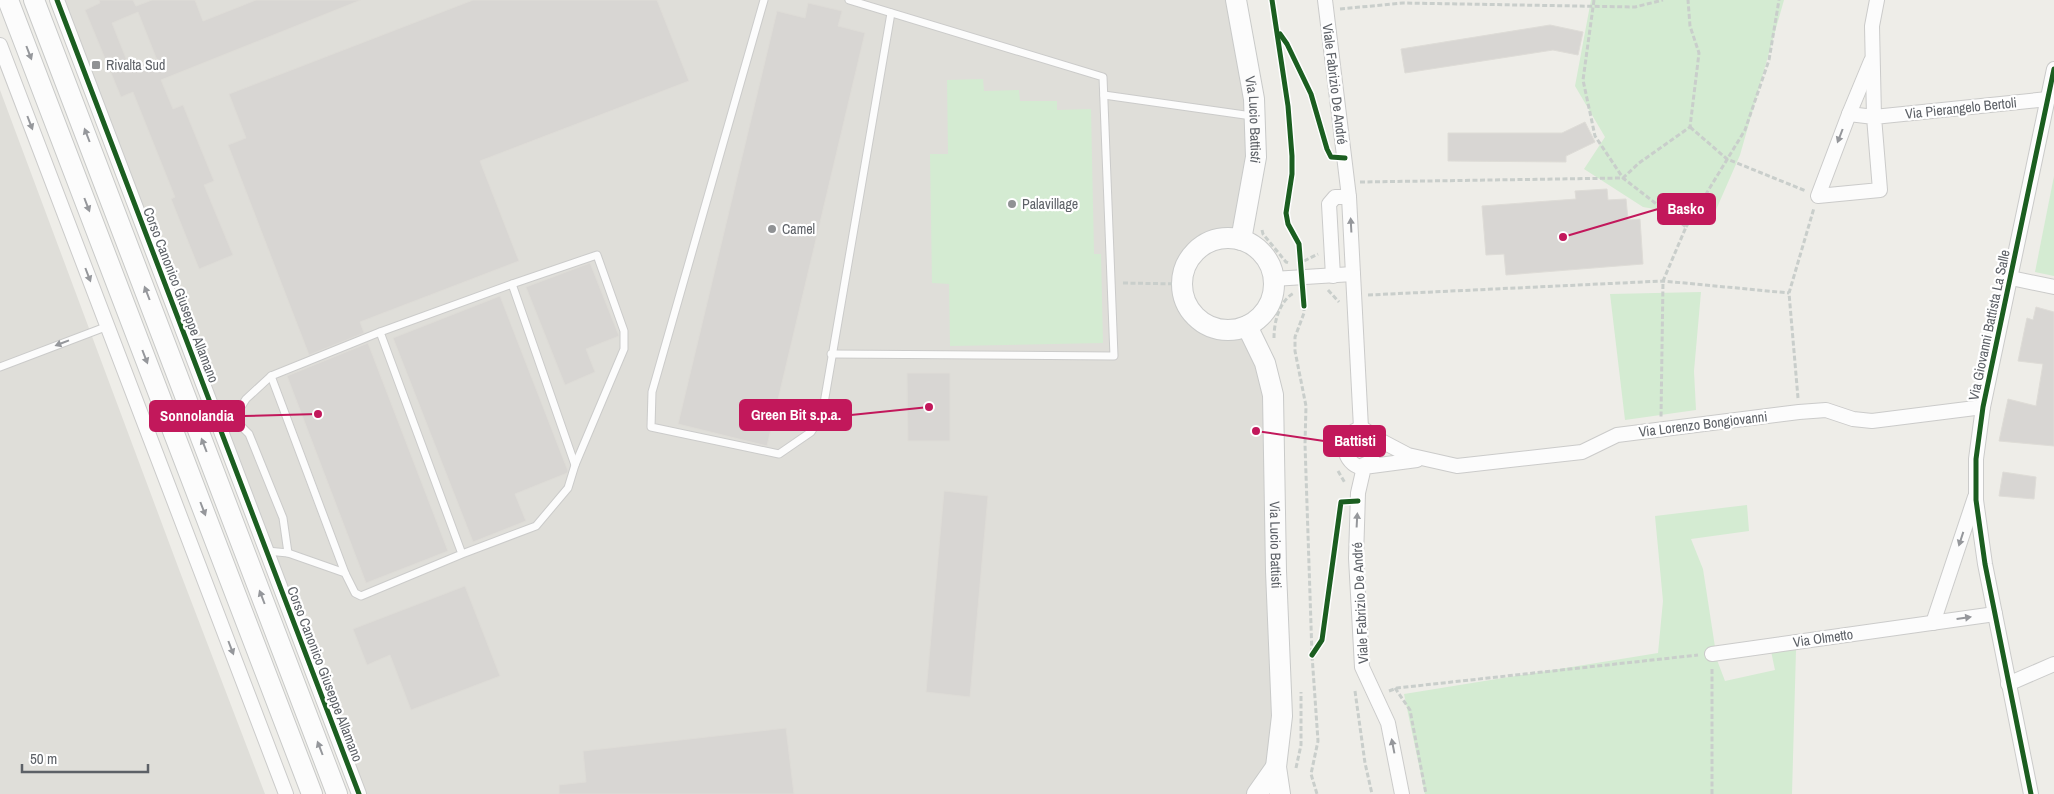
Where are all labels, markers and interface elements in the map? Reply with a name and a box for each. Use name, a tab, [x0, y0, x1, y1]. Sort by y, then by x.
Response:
street label: Viale Fabrizio De André	[1319, 22, 1351, 146]
one-way arrow	[26, 46, 33, 61]
place label: Rivalta Sud	[106, 56, 165, 74]
marker: Rivalta Sud	[90, 59, 102, 71]
street label: Via Lucio Battisti	[1241, 74, 1265, 165]
street label: Via Pierangelo Bertoli	[1904, 93, 2018, 123]
one-way arrow	[26, 116, 34, 131]
one-way arrow	[83, 127, 91, 142]
one-way arrow	[1836, 128, 1843, 143]
callout: Basko	[1658, 194, 1715, 224]
place label: Palavillage	[1022, 195, 1078, 213]
one-way arrow	[83, 198, 91, 213]
marker: Palavillage	[1006, 198, 1018, 210]
text: Basko	[1668, 198, 1704, 219]
street label: Corso Canonico Giuseppe Allamano	[139, 205, 223, 385]
one-way arrow	[1346, 217, 1354, 233]
place label: Camel	[782, 220, 815, 238]
marker: Camel	[766, 223, 778, 235]
street label: Via Giovanni Battista La Salle	[1964, 248, 2014, 402]
one-way arrow	[84, 268, 92, 283]
one-way arrow	[143, 285, 150, 300]
one-way arrow	[54, 339, 69, 347]
one-way arrow	[141, 350, 149, 365]
callout: Green Bit s.p.a.	[740, 400, 851, 430]
callout: Sonnolandia	[150, 401, 244, 431]
text: Green Bit s.p.a.	[751, 404, 841, 425]
text: Sonnolandia	[160, 405, 234, 426]
street label: Via Lorenzo Bongiovanni	[1638, 407, 1768, 441]
callout: Battisti	[1324, 426, 1385, 456]
text: Battisti	[1334, 430, 1376, 451]
one-way arrow	[200, 437, 207, 452]
street label: Via Lucio Battisti	[1266, 501, 1286, 589]
one-way arrow	[199, 502, 207, 517]
one-way arrow	[1354, 512, 1362, 528]
one-way arrow	[1957, 531, 1964, 546]
street label: Viale Fabrizio De André	[1348, 542, 1372, 664]
street label: Corso Canonico Giuseppe Allamano	[283, 584, 367, 764]
one-way arrow	[258, 589, 266, 604]
one-way arrow	[1957, 614, 1973, 622]
street label: Via Olmetto	[1792, 625, 1854, 651]
one-way arrow	[227, 641, 235, 656]
one-way arrow	[1388, 738, 1396, 754]
one-way arrow	[316, 741, 323, 756]
scale bar	[22, 742, 149, 774]
text: 50 m	[30, 748, 57, 769]

